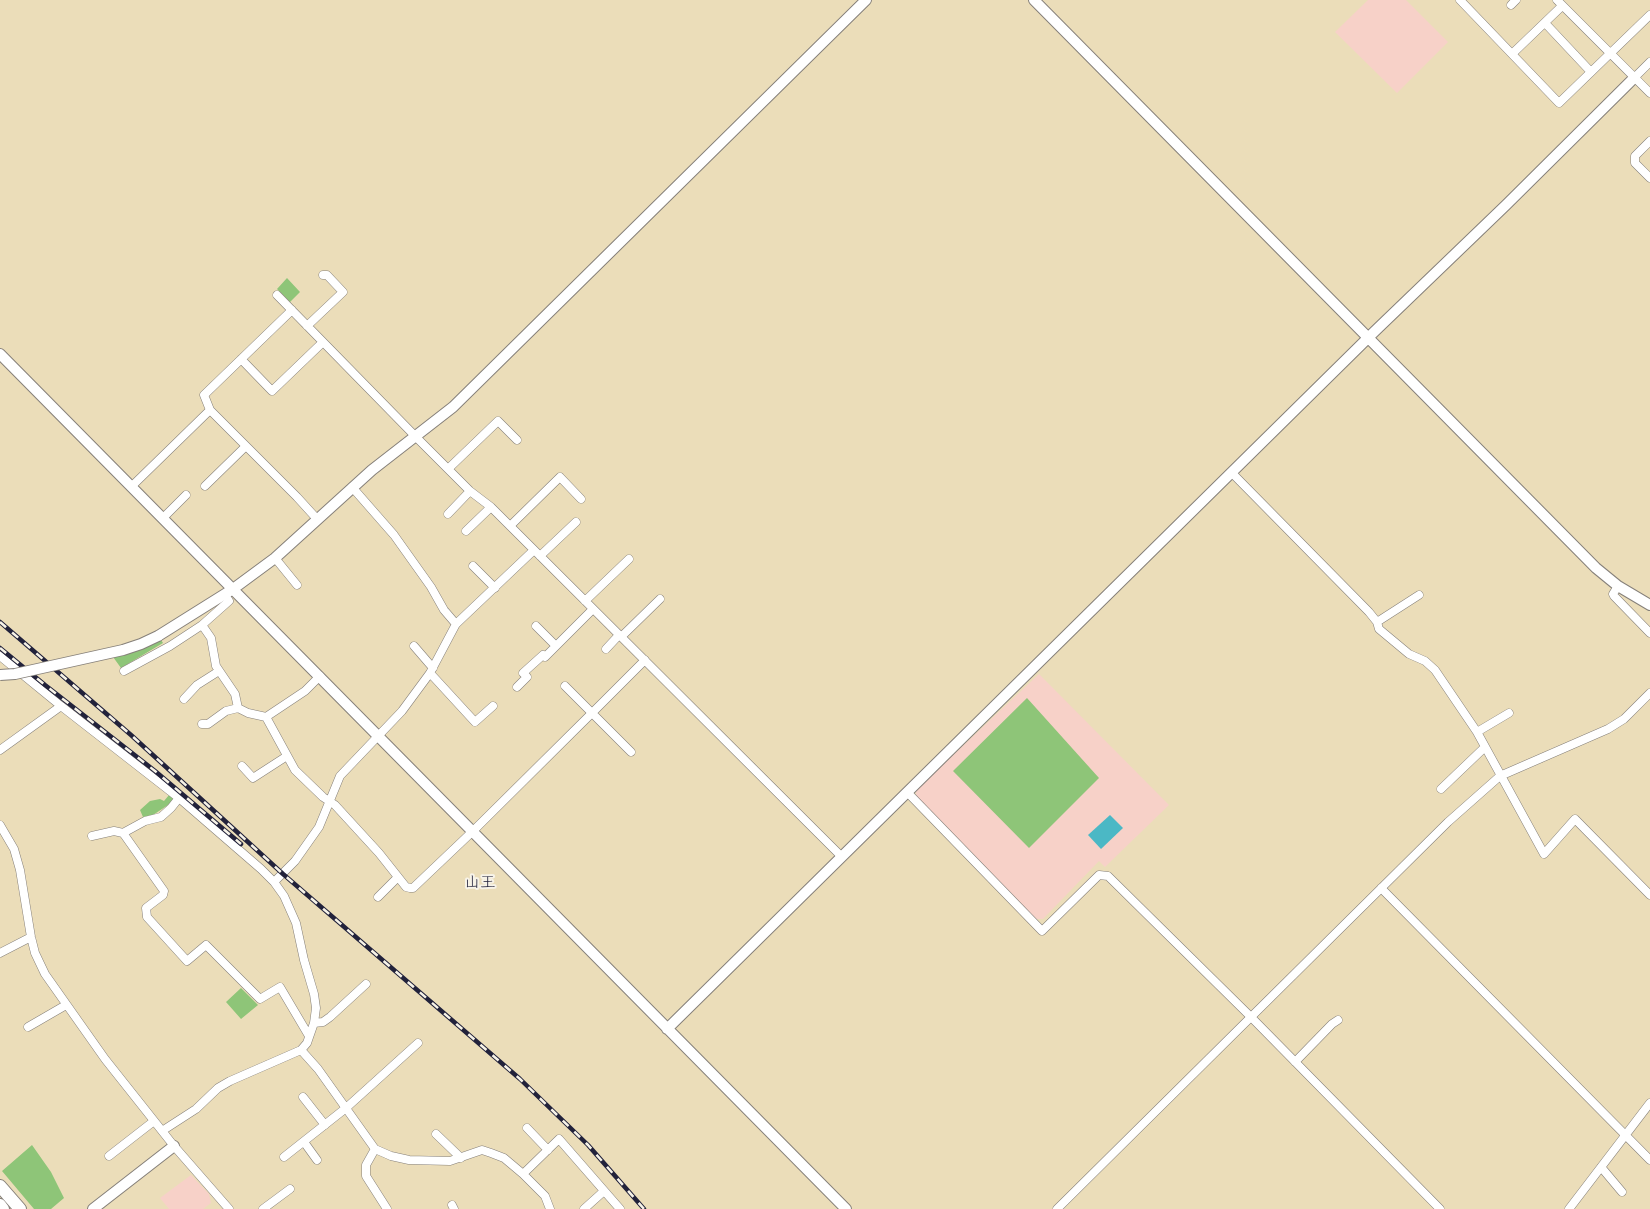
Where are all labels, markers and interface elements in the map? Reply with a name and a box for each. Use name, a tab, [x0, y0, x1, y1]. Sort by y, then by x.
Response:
district label: 山王	[464, 873, 496, 893]

